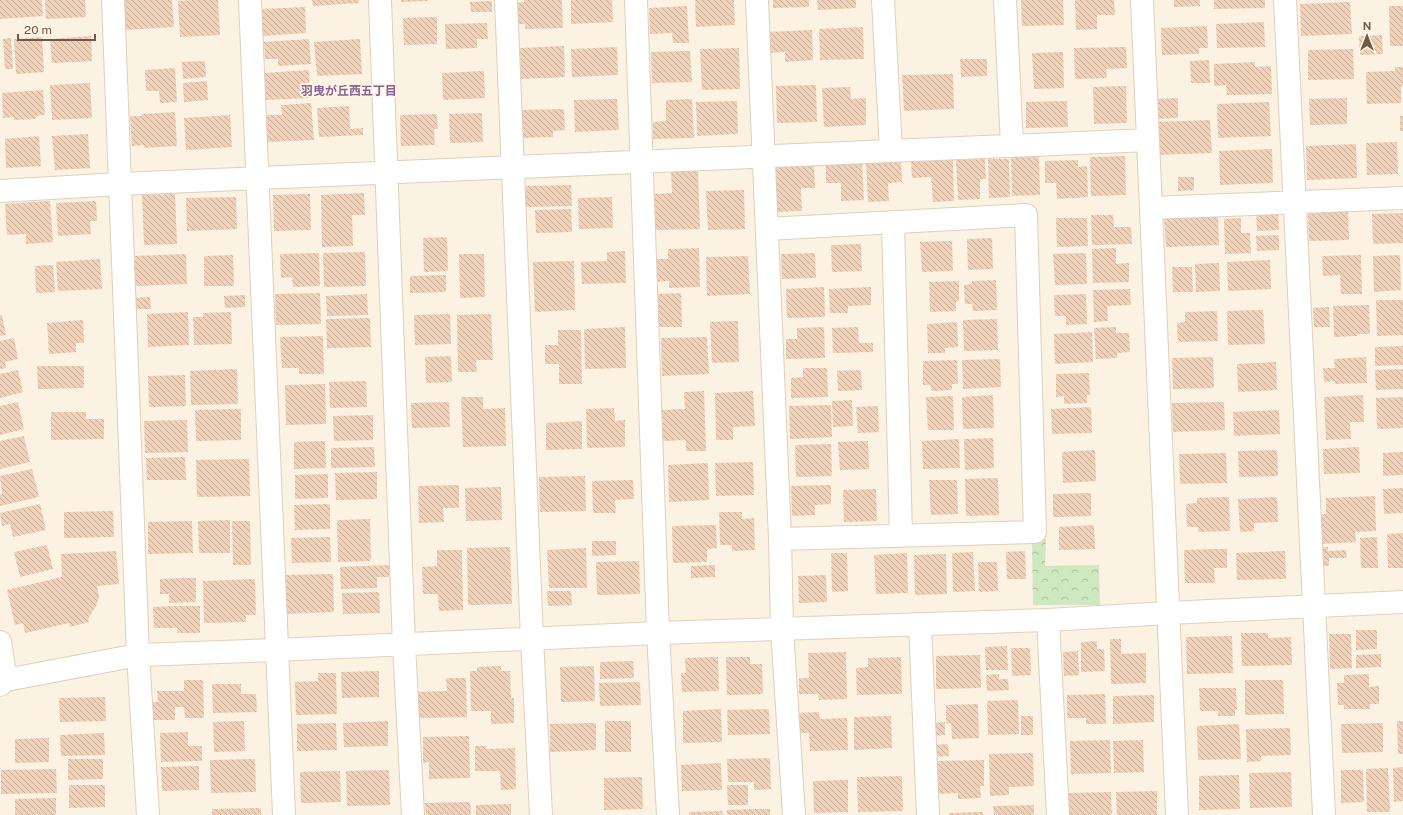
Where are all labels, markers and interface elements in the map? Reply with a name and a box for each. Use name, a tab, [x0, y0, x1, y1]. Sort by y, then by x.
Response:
scale bar	[18, 16, 95, 42]
north arrow	[1347, 16, 1387, 56]
text: N	[1363, 20, 1371, 32]
text: 20 m	[24, 23, 52, 37]
district label: 羽曳が丘西五丁目	[301, 84, 397, 98]

